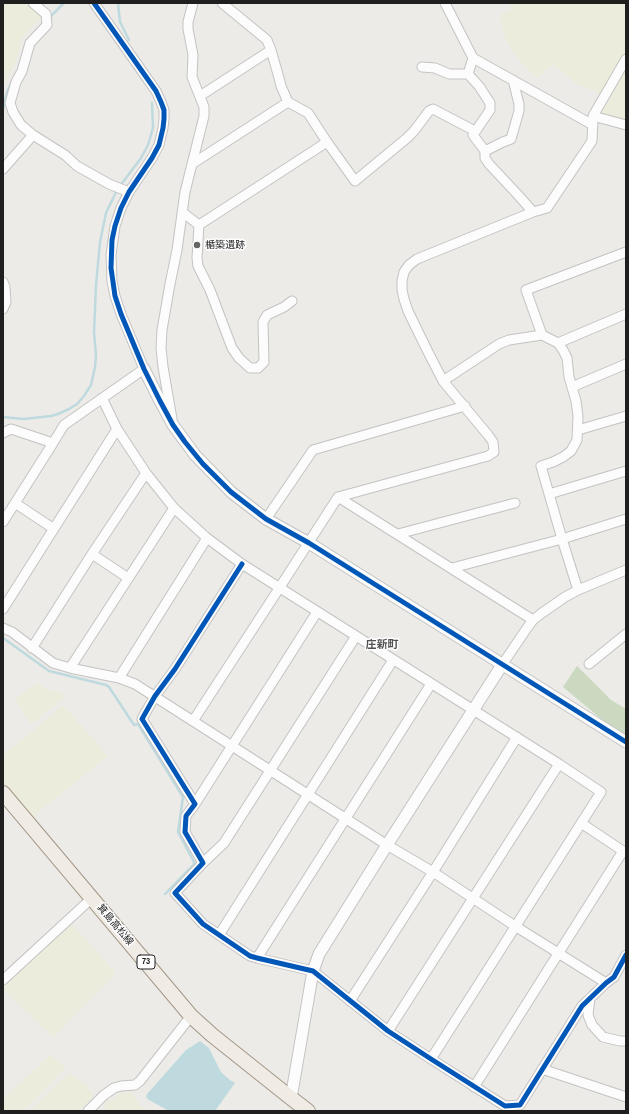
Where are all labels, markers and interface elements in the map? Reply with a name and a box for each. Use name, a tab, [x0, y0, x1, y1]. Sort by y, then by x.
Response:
place label: 楯築遺跡	[205, 239, 245, 251]
marker: 楯築遺跡	[192, 240, 202, 250]
district label: 庄新町	[366, 638, 398, 652]
street label: 箕島高松線	[94, 902, 136, 948]
road number: 73	[137, 955, 155, 969]

